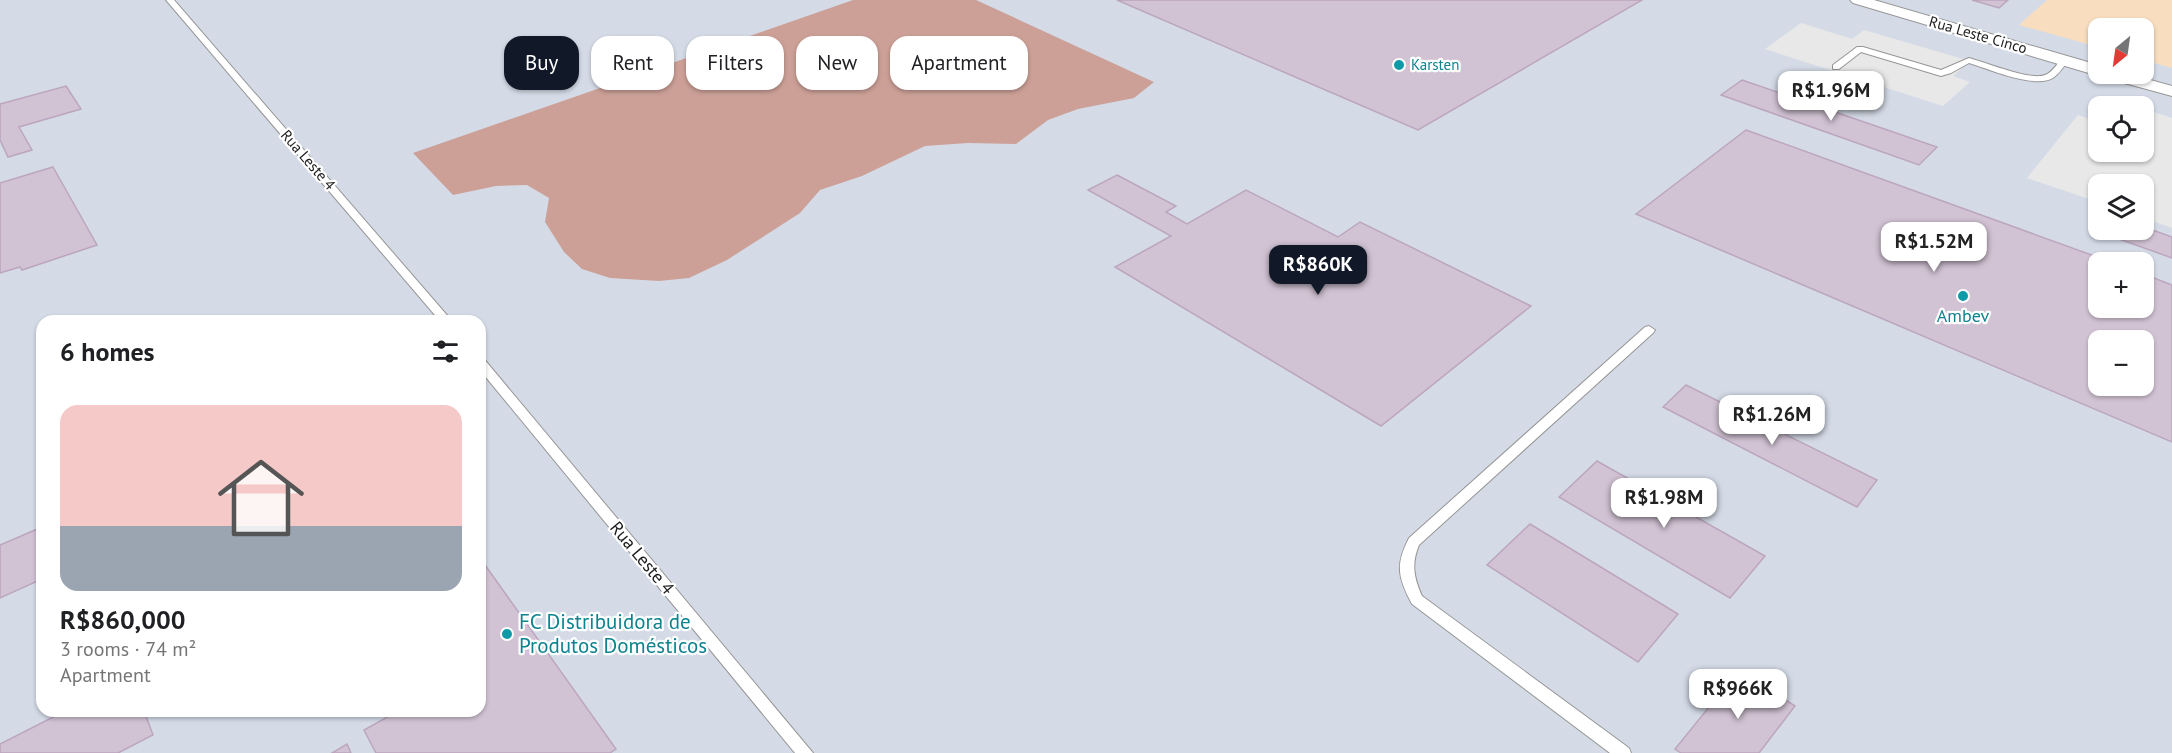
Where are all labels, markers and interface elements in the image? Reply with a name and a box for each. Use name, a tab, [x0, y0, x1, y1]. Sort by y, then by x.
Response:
street label: Rua Leste Cinco	[1927, 11, 2029, 58]
north arrow	[2088, 18, 2154, 84]
map controls	[2088, 18, 2154, 396]
chip: Buy	[504, 36, 579, 90]
chip: Rent	[591, 36, 674, 90]
chip: Filters	[686, 36, 784, 90]
chip: New	[796, 36, 878, 90]
chip: Apartment	[890, 36, 1028, 90]
place label: Karsten	[1411, 55, 1459, 74]
marker: Karsten	[1392, 58, 1406, 72]
pin: R$1.96M	[1776, 71, 1886, 122]
text: R$1.96M	[1792, 77, 1870, 103]
button: locate	[2088, 96, 2154, 162]
street label: Rua Leste 4	[277, 126, 340, 194]
button: layers	[2088, 174, 2154, 240]
pin: R$1.52M	[1879, 222, 1989, 273]
text: R$1.52M	[1895, 228, 1973, 254]
pin: R$860K	[1269, 245, 1367, 296]
text: R$860K	[1283, 251, 1353, 277]
button: +	[2088, 252, 2154, 318]
marker: Ambev	[1956, 289, 1970, 303]
place label: Ambev	[1937, 304, 1989, 327]
button: −	[2088, 330, 2154, 396]
text: 6 homes	[60, 335, 155, 368]
icon: filters	[429, 335, 462, 368]
pin: R$1.26M	[1717, 395, 1827, 446]
text: R$1.26M	[1733, 401, 1811, 427]
icon: home	[207, 444, 315, 552]
pin: R$1.98M	[1609, 478, 1719, 529]
text: R$1.98M	[1625, 484, 1703, 510]
street label: Rua Leste 4	[605, 516, 680, 599]
text: R$860,000	[60, 603, 185, 636]
place label: FC Distribuidora de Produtos Domésticos	[519, 608, 707, 659]
marker: FC Distribuidora de Produtos Domésticos	[500, 627, 514, 641]
text: 3 rooms · 74 m²	[60, 636, 196, 662]
text: Apartment	[60, 662, 151, 688]
pin: R$966K	[1689, 669, 1787, 720]
text: R$966K	[1703, 675, 1773, 701]

